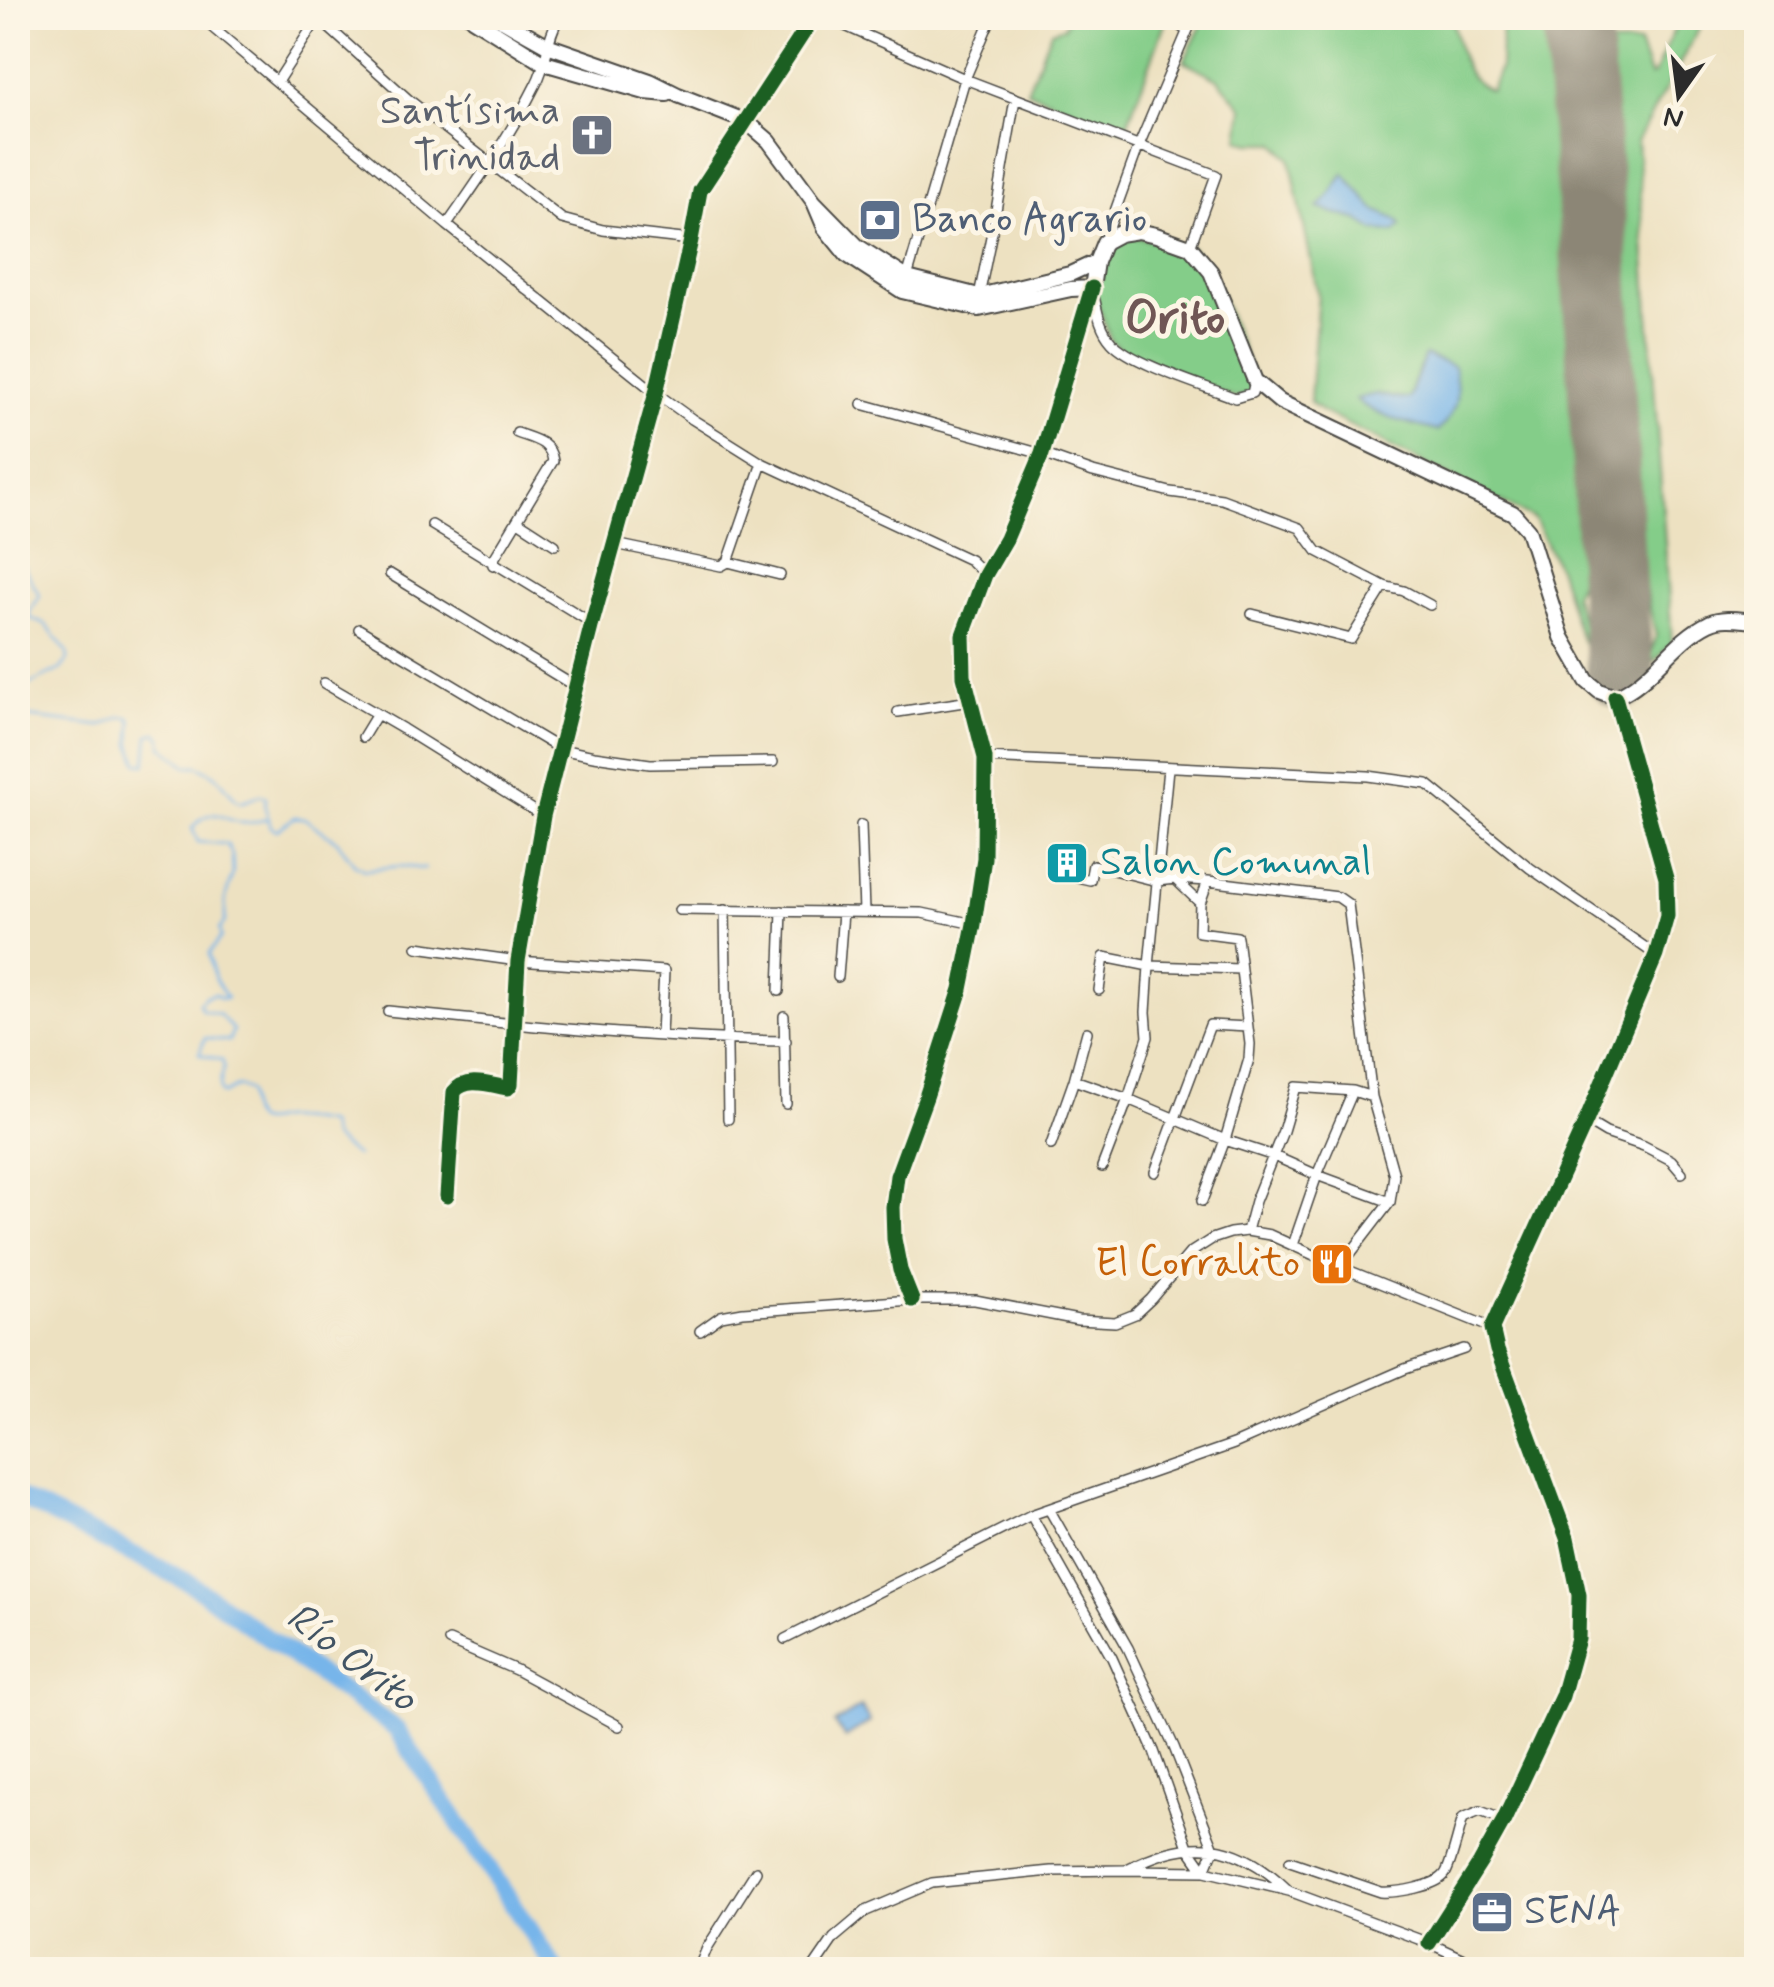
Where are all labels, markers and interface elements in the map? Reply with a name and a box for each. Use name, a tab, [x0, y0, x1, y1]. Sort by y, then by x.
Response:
north arrow	[1629, 45, 1729, 145]
place label: Santísima Trinidad	[380, 86, 560, 184]
text: N	[1660, 97, 1687, 137]
church icon: Santísima Trinidad	[569, 112, 615, 158]
place label: Banco Agrario	[912, 194, 1147, 246]
bank icon: Banco Agrario	[857, 197, 903, 243]
district label: Orito	[1125, 286, 1225, 352]
place label: Salon Comunal	[1100, 837, 1371, 889]
building icon: Salon Comunal	[1044, 840, 1090, 886]
place label: El Corralito	[1095, 1238, 1300, 1290]
restaurant icon: El Corralito	[1309, 1241, 1355, 1287]
water label: Río Orito	[274, 1591, 429, 1726]
place label: SENA	[1524, 1886, 1621, 1938]
office icon: SENA	[1469, 1889, 1515, 1935]

